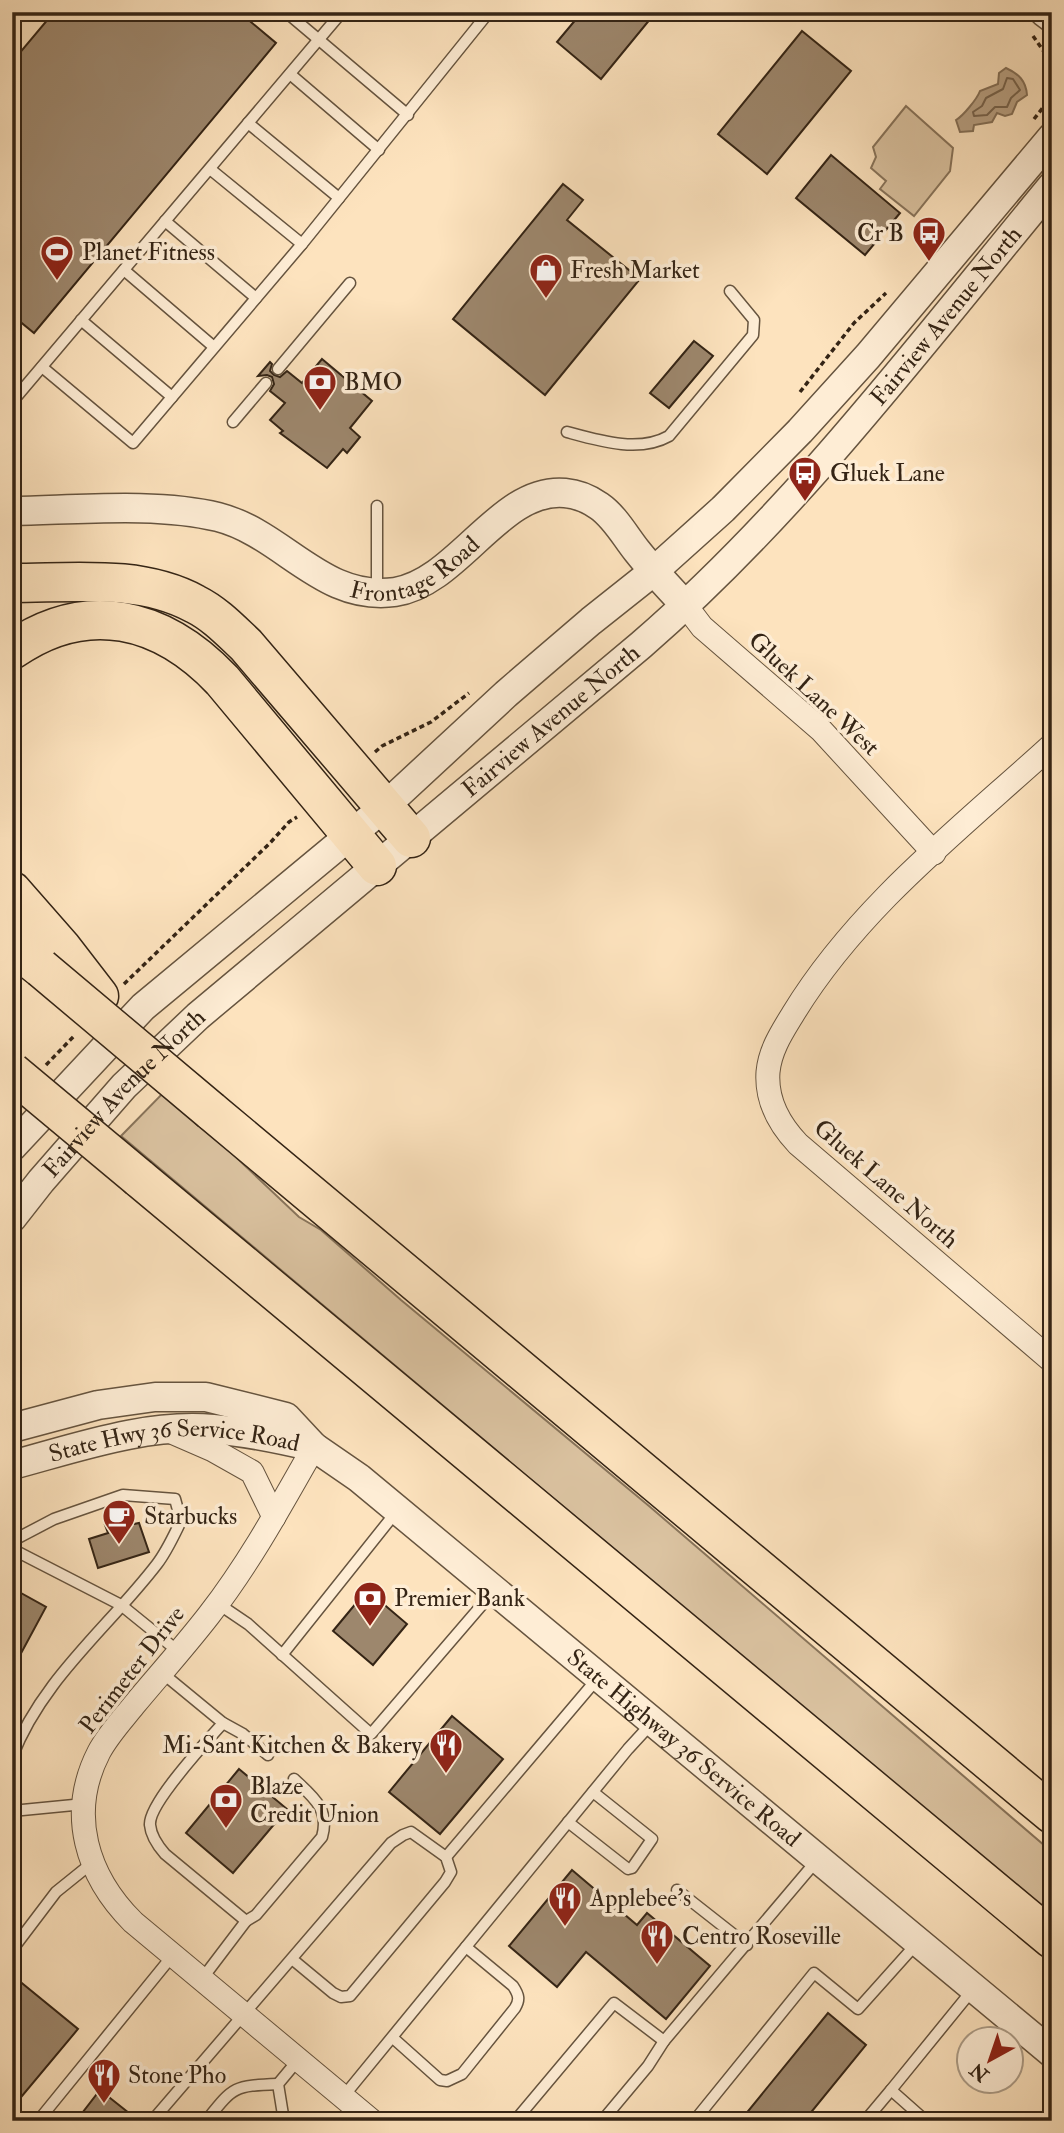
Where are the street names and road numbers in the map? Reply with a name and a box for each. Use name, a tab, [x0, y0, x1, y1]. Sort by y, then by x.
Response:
street label: Fairview Avenue North	[863, 219, 1028, 412]
street label: Frontage Road	[347, 529, 486, 609]
street label: Gluek Lane West	[742, 625, 886, 763]
street label: Fairview Avenue North	[455, 637, 646, 804]
street label: Fairview Avenue North	[36, 1001, 212, 1184]
street label: Gluek Lane North	[807, 1113, 965, 1256]
street label: State Hwy 36 Service Road	[45, 1413, 303, 1470]
street label: Perimeter Drive	[72, 1600, 192, 1740]
street label: State Highway 36 Service Road	[561, 1642, 807, 1854]

